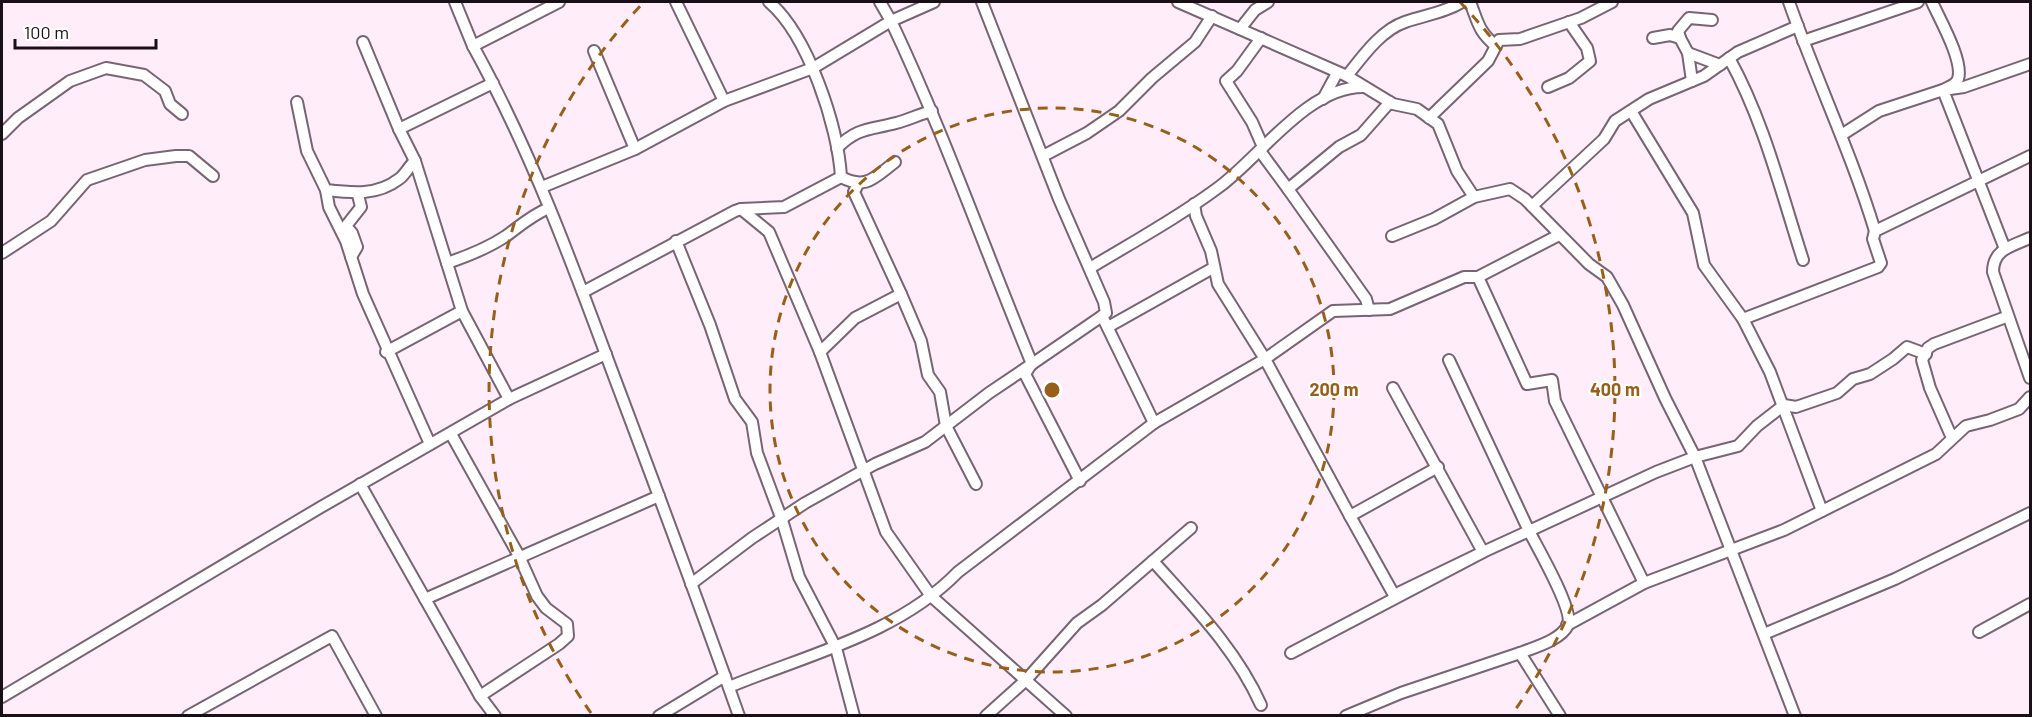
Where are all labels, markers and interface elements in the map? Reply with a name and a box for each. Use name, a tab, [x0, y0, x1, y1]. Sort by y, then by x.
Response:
scale bar	[15, 12, 156, 50]
text: 100 m	[24, 21, 69, 43]
text: 200 m	[1309, 378, 1359, 400]
text: 400 m	[1590, 378, 1640, 400]
centre of rings	[1042, 380, 1062, 400]

